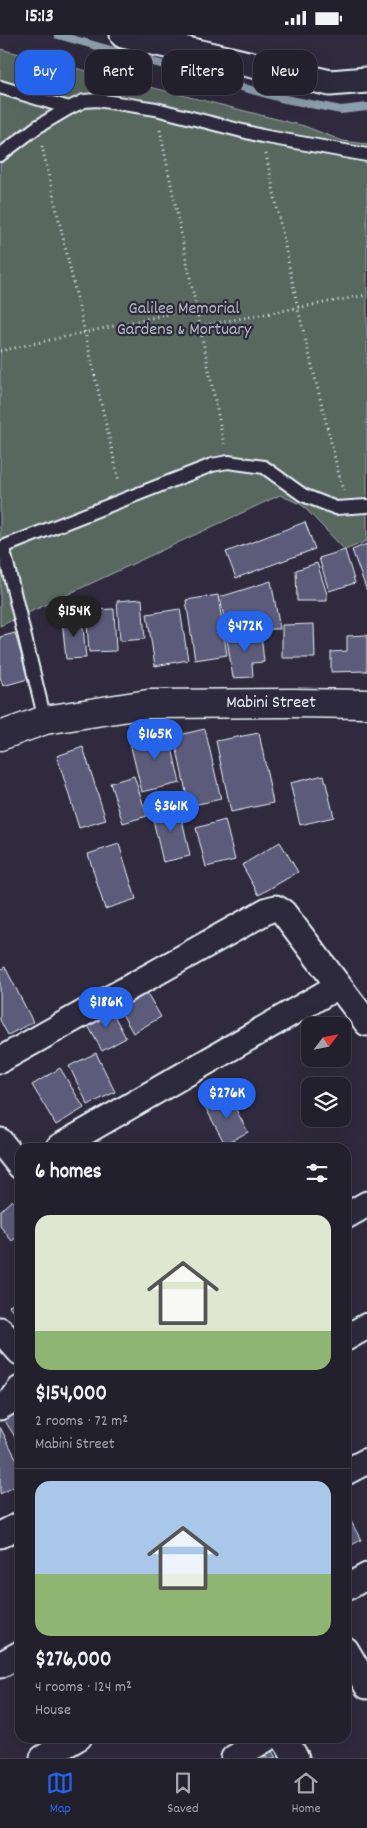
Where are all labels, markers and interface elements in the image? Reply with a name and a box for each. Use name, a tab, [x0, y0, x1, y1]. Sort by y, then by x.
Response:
text: 15:13	[25, 4, 54, 31]
chip: Buy	[15, 50, 75, 95]
chip: Rent	[85, 50, 152, 95]
chip: Filters	[162, 50, 243, 95]
chip: New	[253, 50, 317, 95]
park label: Galilee Memorial Gardens & Mortuary	[117, 297, 252, 343]
pin: $154K	[39, 595, 109, 638]
text: $154K	[57, 600, 91, 623]
pin: $472K	[210, 611, 280, 653]
text: $472K	[227, 615, 263, 638]
street label: Mabini Street	[226, 691, 316, 716]
pin: $165K	[120, 719, 190, 761]
text: $165K	[138, 723, 172, 746]
pin: $361K	[136, 791, 206, 833]
text: $361K	[154, 795, 188, 818]
pin: $186K	[71, 987, 141, 1029]
text: $186K	[89, 991, 123, 1014]
north arrow	[301, 1017, 351, 1067]
map controls	[301, 1017, 351, 1127]
pin: $276K	[192, 1077, 262, 1120]
button: layers	[301, 1077, 351, 1127]
text: $276K	[209, 1082, 245, 1105]
text: 6 homes	[35, 1158, 102, 1188]
icon: filters	[303, 1159, 331, 1187]
icon: home	[138, 1248, 228, 1338]
text: $154,000	[35, 1380, 107, 1410]
text: 2 rooms · 72 m²	[35, 1410, 128, 1433]
text: Mabini Street	[35, 1433, 115, 1456]
icon: home	[138, 1513, 228, 1603]
text: $276,000	[35, 1646, 111, 1676]
text: 4 rooms · 124 m²	[35, 1676, 132, 1699]
text: House	[35, 1699, 71, 1722]
tab: Map	[46, 1769, 74, 1819]
tab: Saved	[167, 1769, 199, 1819]
tab: Home	[291, 1769, 321, 1819]

